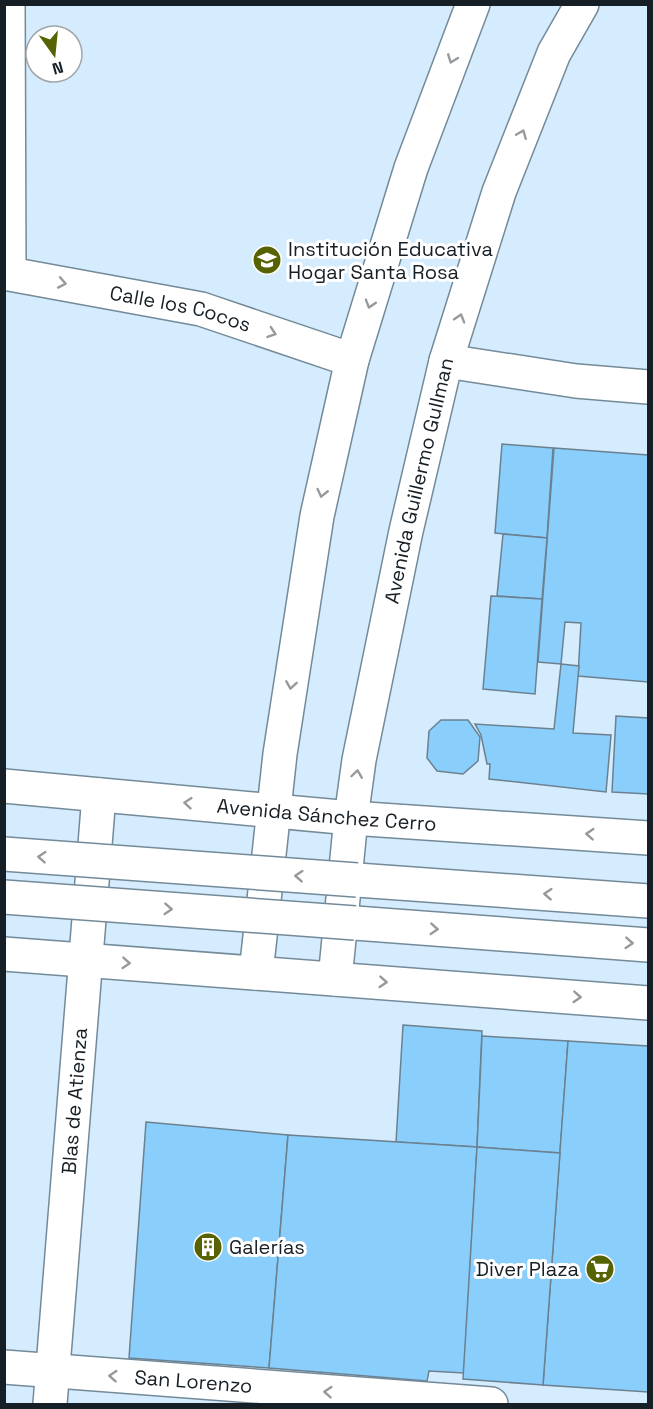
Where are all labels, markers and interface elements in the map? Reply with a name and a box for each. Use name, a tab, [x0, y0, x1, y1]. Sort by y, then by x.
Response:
north arrow	[24, 24, 84, 84]
one-way arrow	[447, 53, 459, 64]
text: N	[50, 56, 66, 80]
one-way arrow	[515, 129, 527, 140]
place label: Institución Educativa Hogar Santa Rosa	[288, 236, 493, 285]
school or university icon: Institución Educativa Hogar Santa Rosa	[251, 244, 283, 276]
one-way arrow	[57, 276, 67, 288]
street label: Calle los Cocos	[108, 280, 254, 338]
one-way arrow	[365, 298, 377, 309]
one-way arrow	[453, 313, 465, 324]
one-way arrow	[266, 325, 277, 338]
street label: Avenida Guillermo Gullman	[378, 355, 459, 606]
one-way arrow	[317, 487, 330, 497]
one-way arrow	[285, 680, 297, 690]
one-way arrow	[350, 770, 362, 779]
street label: Avenida Sánchez Cerro	[216, 793, 437, 837]
one-way arrow	[183, 797, 192, 810]
one-way arrow	[586, 828, 595, 841]
one-way arrow	[37, 851, 46, 864]
one-way arrow	[294, 869, 303, 882]
one-way arrow	[544, 888, 553, 901]
one-way arrow	[163, 903, 172, 916]
one-way arrow	[430, 922, 439, 935]
one-way arrow	[624, 937, 633, 950]
one-way arrow	[121, 956, 130, 969]
one-way arrow	[378, 976, 387, 989]
one-way arrow	[573, 990, 582, 1003]
street label: Blas de Atienza	[56, 1027, 93, 1175]
building icon: Galerías	[192, 1231, 224, 1263]
place label: Galerías	[229, 1234, 305, 1260]
supermarket icon: Diver Plaza	[584, 1253, 616, 1285]
place label: Diver Plaza	[476, 1256, 579, 1282]
street label: San Lorenzo	[134, 1364, 253, 1399]
one-way arrow	[108, 1369, 117, 1382]
one-way arrow	[323, 1386, 333, 1399]

